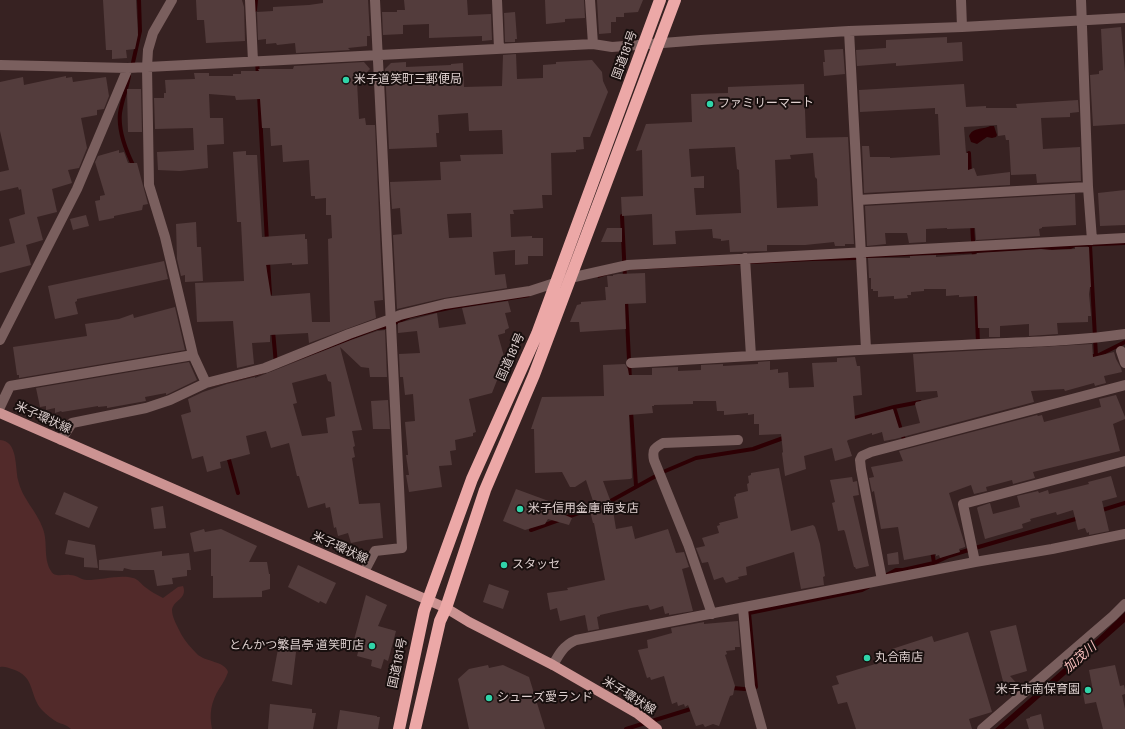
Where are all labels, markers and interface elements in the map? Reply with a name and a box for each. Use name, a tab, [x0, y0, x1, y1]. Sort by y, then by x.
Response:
street label: 国道181号	[610, 29, 640, 81]
place label: 米子道笑町三郵便局	[354, 73, 462, 87]
marker: 米子道笑町三郵便局	[341, 75, 351, 85]
place label: ファミリーマート	[718, 97, 814, 111]
marker: ファミリーマート	[705, 99, 715, 109]
street label: 国道181号	[494, 331, 528, 383]
street label: 米子環状線	[13, 399, 73, 437]
place label: 米子信用金庫 南支店	[528, 502, 639, 516]
marker: 米子信用金庫 南支店	[515, 504, 525, 514]
street label: 米子環状線	[310, 529, 370, 567]
place label: スタッセ	[512, 558, 560, 572]
marker: スタッセ	[499, 560, 509, 570]
street label: 国道181号	[386, 637, 410, 689]
place label: とんかつ繁昌亭 道笑町店	[229, 639, 364, 653]
water label: 加茂川	[1060, 639, 1100, 677]
marker: とんかつ繁昌亭 道笑町店	[367, 641, 377, 651]
place label: 丸合南店	[875, 651, 923, 665]
marker: 丸合南店	[862, 653, 872, 663]
street label: 米子環状線	[600, 674, 658, 718]
place label: 米子市南保育園	[996, 683, 1080, 697]
marker: 米子市南保育園	[1083, 685, 1093, 695]
place label: シューズ愛ランド	[497, 691, 593, 705]
marker: シューズ愛ランド	[484, 693, 494, 703]

